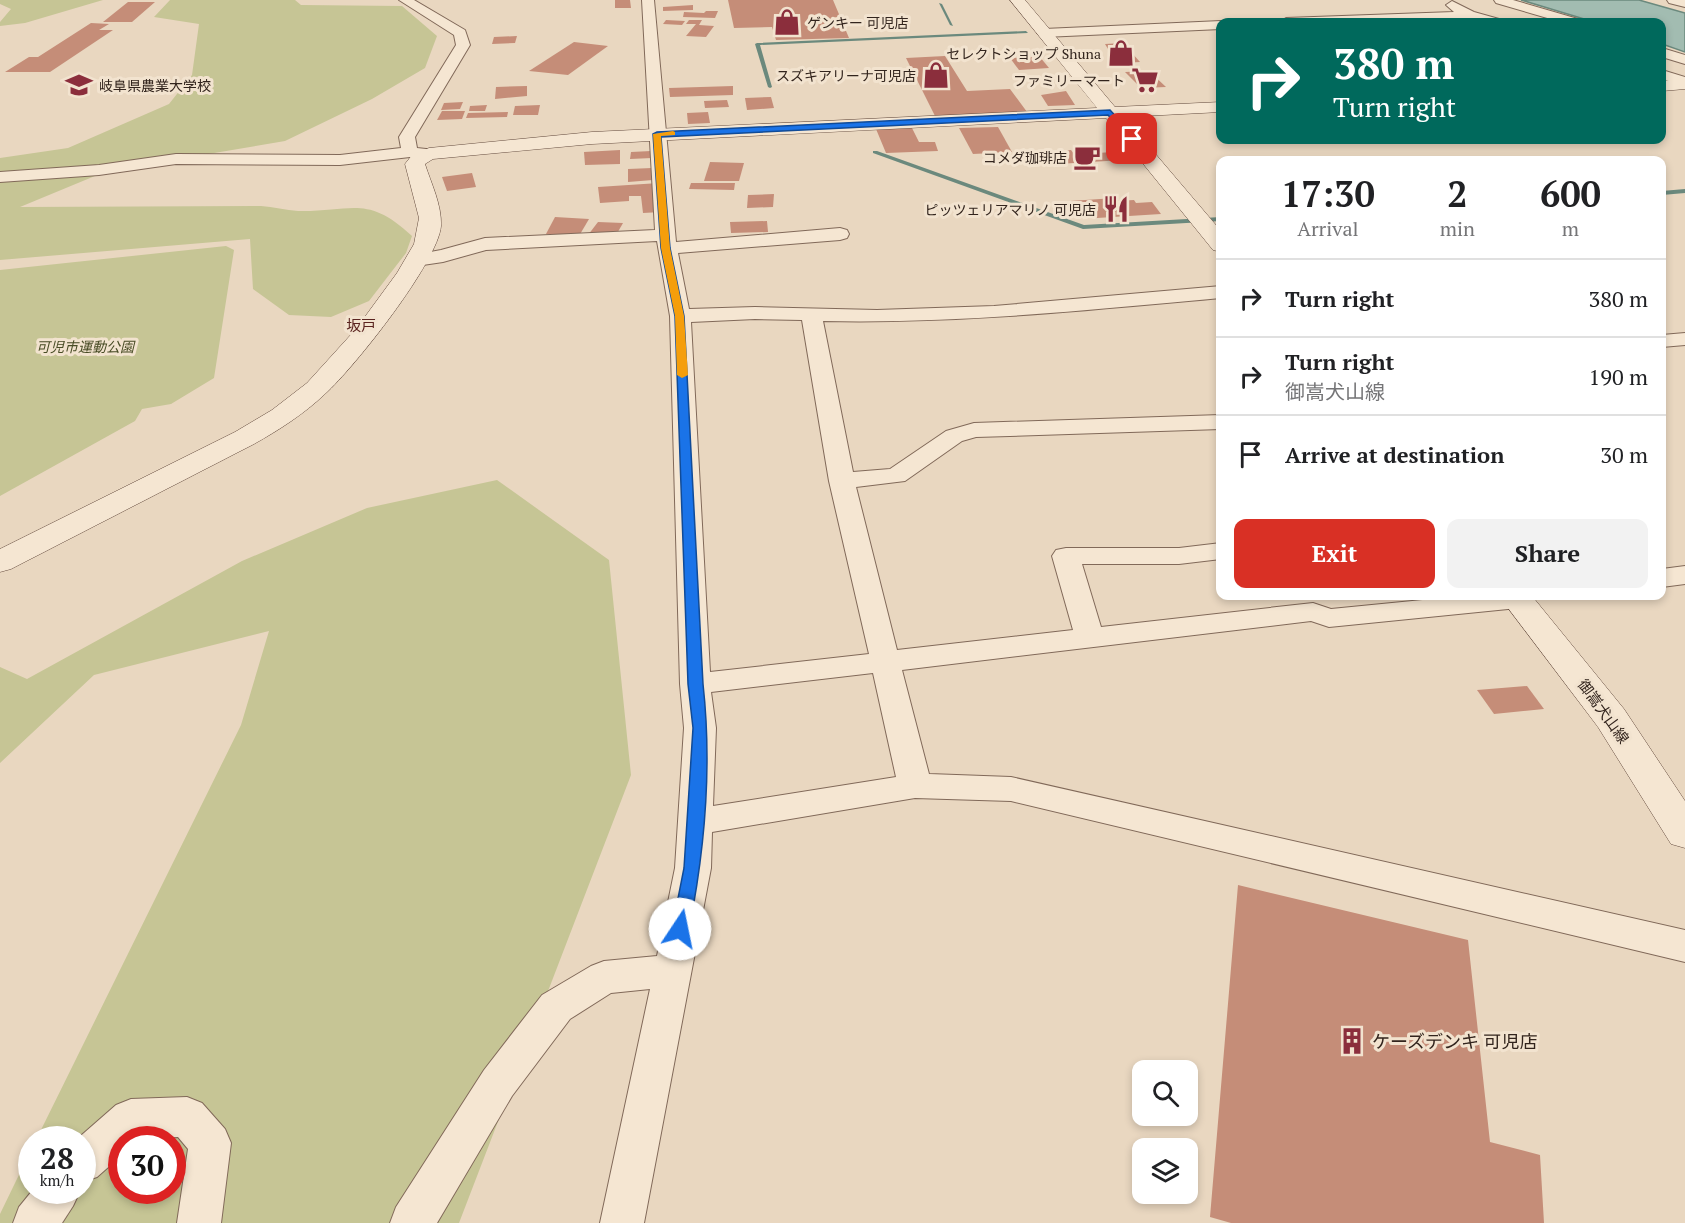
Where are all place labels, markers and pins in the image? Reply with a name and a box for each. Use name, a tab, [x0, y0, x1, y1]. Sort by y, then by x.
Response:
shop icon: ゲンキー 可児店	[772, 7, 802, 37]
place label: ゲンキー 可児店	[807, 13, 908, 32]
shop icon: セレクトショップ Shuna	[1106, 38, 1136, 68]
place label: セレクトショップ Shuna	[946, 44, 1101, 63]
shop icon: スズキアリーナ可児店	[921, 60, 951, 90]
supermarket icon: ファミリーマート	[1130, 65, 1160, 95]
place label: スズキアリーナ可児店	[776, 66, 916, 85]
school or university icon: 岐阜県農業大学校	[64, 70, 94, 100]
place label: ファミリーマート	[1013, 71, 1125, 90]
place label: 岐阜県農業大学校	[99, 76, 211, 95]
pin	[1106, 113, 1157, 164]
cafe icon: コメダ珈琲店	[1072, 142, 1102, 172]
place label: コメダ珈琲店	[983, 148, 1067, 167]
restaurant icon: ピッツェリアマリノ 可児店	[1101, 194, 1131, 224]
place label: ピッツェリアマリノ 可児店	[925, 200, 1096, 219]
building icon: ケーズデンキ 可児店	[1337, 1026, 1367, 1056]
place label: ケーズデンキ 可児店	[1372, 1029, 1537, 1053]

